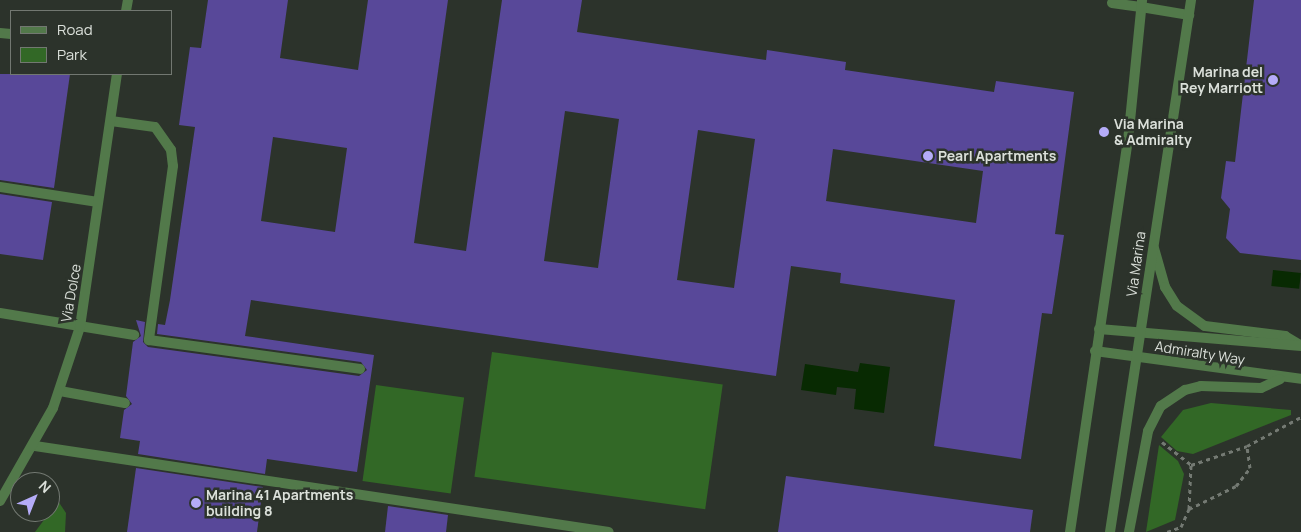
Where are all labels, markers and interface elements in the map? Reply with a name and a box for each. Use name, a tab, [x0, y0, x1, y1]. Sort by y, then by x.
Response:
legend	[10, 10, 172, 75]
text: Road	[57, 19, 93, 40]
text: Park	[57, 44, 87, 65]
place label: Marina del Rey Marriott	[1180, 64, 1263, 96]
marker: Marina del Rey Marriott	[1267, 74, 1279, 86]
place label: Via Marina & Admiralty	[1114, 116, 1192, 148]
marker: Via Marina & Admiralty	[1098, 126, 1110, 138]
place label: Pearl Apartments	[938, 148, 1056, 164]
marker: Pearl Apartments	[922, 150, 934, 162]
street label: Via Marina	[1123, 230, 1149, 298]
street label: Via Dolce	[58, 263, 84, 323]
street label: Admiralty Way	[1154, 338, 1246, 368]
north arrow	[10, 472, 60, 522]
text: N	[35, 476, 55, 497]
place label: Marina 41 Apartments building 8	[206, 487, 353, 520]
marker: Marina 41 Apartments building 8	[190, 497, 202, 509]

